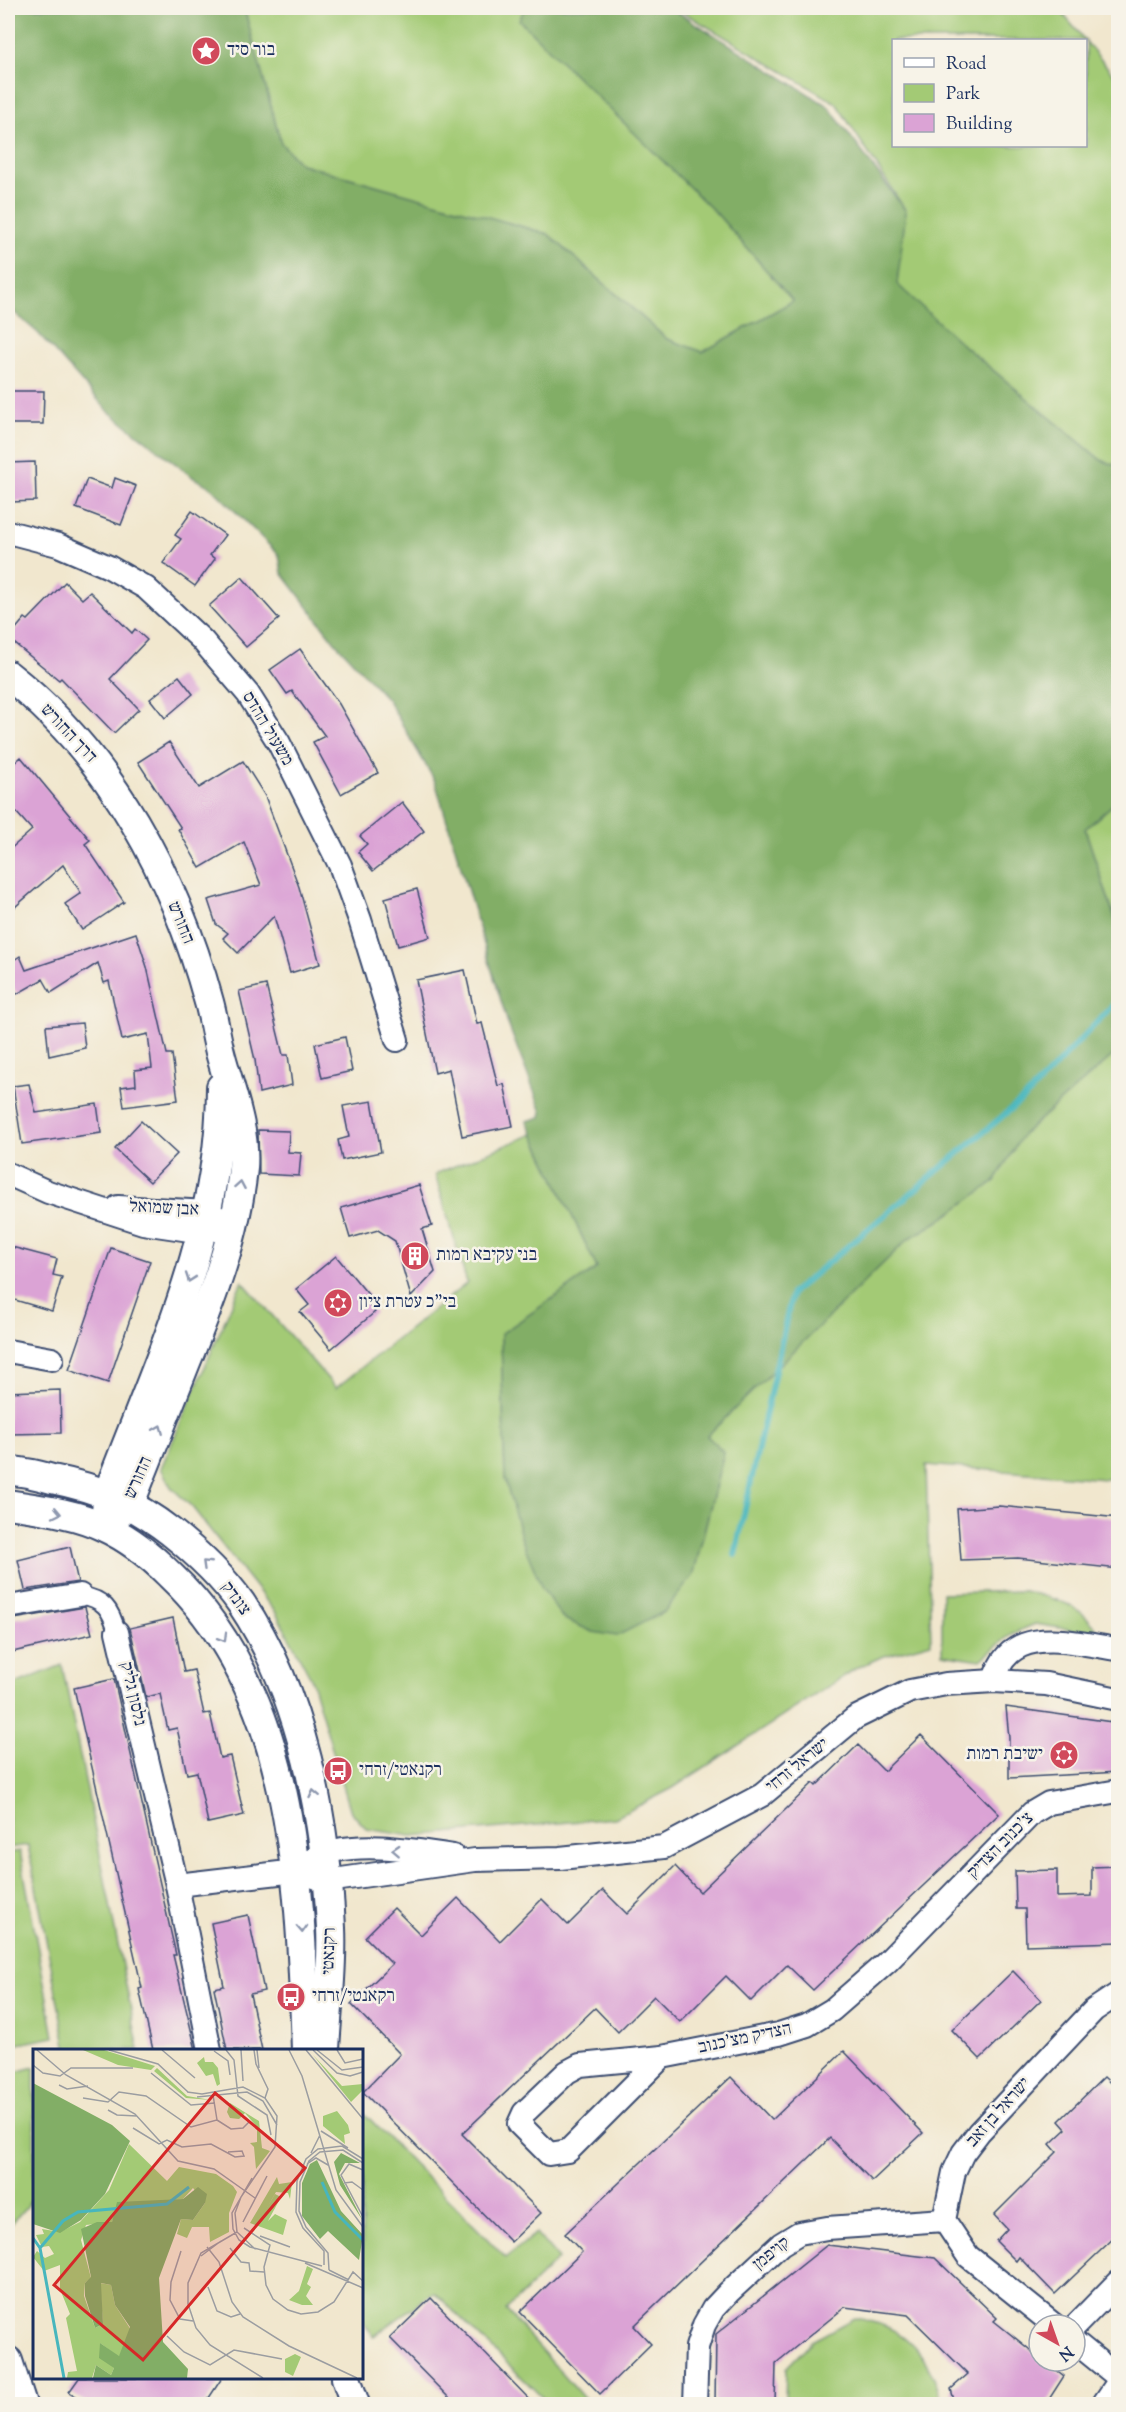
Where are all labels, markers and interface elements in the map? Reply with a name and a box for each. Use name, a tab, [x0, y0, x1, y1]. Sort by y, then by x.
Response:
place icon: בור סיד	[190, 35, 222, 67]
place label: בור סיד	[227, 38, 276, 64]
legend	[892, 39, 1087, 147]
text: Road	[946, 52, 986, 78]
text: Park	[946, 82, 981, 108]
text: Building	[946, 112, 1012, 138]
street label: משעול ההדס	[235, 687, 299, 771]
street label: דרך החורש	[34, 698, 102, 770]
street label: החורש	[160, 898, 200, 948]
one-way arrow	[233, 1180, 246, 1190]
street label: אבן שמואל	[128, 1194, 200, 1224]
building icon: בני עקיבא רמות	[399, 1240, 431, 1272]
place label: בני עקיבא רמות	[436, 1243, 537, 1269]
one-way arrow	[185, 1272, 198, 1283]
synagogue icon: בי"כ עטרת ציון	[322, 1287, 354, 1319]
place label: בי"כ עטרת ציון	[359, 1290, 457, 1316]
one-way arrow	[152, 1425, 164, 1436]
street label: החורש	[118, 1453, 160, 1503]
one-way arrow	[52, 1506, 62, 1519]
one-way arrow	[203, 1560, 213, 1571]
street label: צונדק	[214, 1577, 256, 1621]
one-way arrow	[215, 1632, 227, 1642]
street label: נלסון גליק	[112, 1659, 152, 1729]
street label: ישראל זרחי	[761, 1732, 835, 1800]
synagogue icon: ישיבת רמות	[1048, 1739, 1080, 1771]
place label: ישיבת רמות	[966, 1742, 1043, 1768]
bus stop icon: רקנאטי/זרחי	[322, 1755, 354, 1787]
place label: רקנאטי/זרחי	[359, 1758, 442, 1784]
one-way arrow	[308, 1789, 321, 1799]
street label: צ'כנוב הצדיק	[962, 1807, 1040, 1885]
one-way arrow	[392, 1843, 401, 1856]
one-way arrow	[295, 1925, 308, 1934]
street label: רקנאטי	[316, 1927, 344, 1975]
bus stop icon: רקאנטי/זרחי	[275, 1981, 307, 2013]
place label: רקאנטי/זרחי	[312, 1984, 395, 2010]
street label: הצדיק מצ'כנוב	[696, 2016, 794, 2062]
inset map	[33, 2049, 363, 2379]
street label: ישראל בן זאב	[961, 2072, 1038, 2154]
street label: קויפמן	[748, 2231, 796, 2277]
north arrow	[1027, 2313, 1087, 2373]
text: N	[1053, 2340, 1077, 2366]

